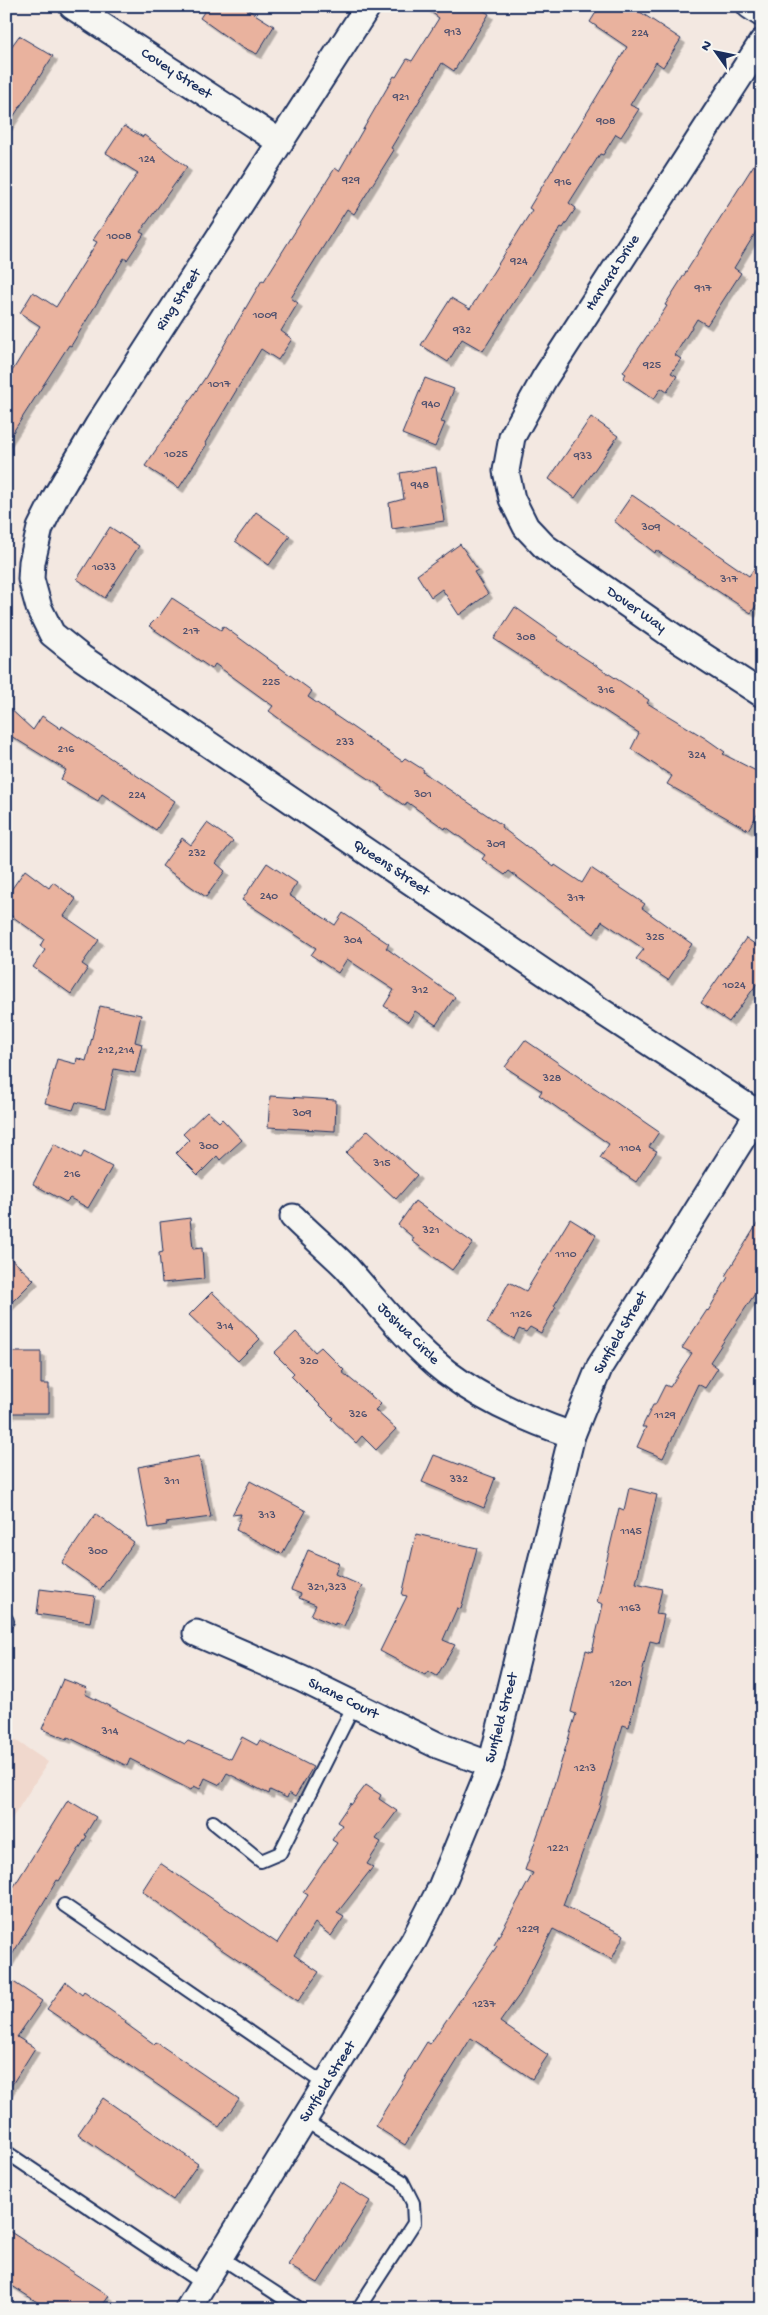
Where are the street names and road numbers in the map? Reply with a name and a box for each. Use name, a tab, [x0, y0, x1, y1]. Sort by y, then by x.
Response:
street label: Covey Street	[137, 44, 217, 105]
street label: Harvard Drive	[582, 231, 645, 315]
street label: Ring Street	[152, 264, 207, 334]
street label: Dover Way	[602, 582, 670, 638]
street label: Queens Street	[349, 836, 434, 901]
street label: Sunfield Street	[590, 1287, 653, 1377]
street label: Joshua Circle	[373, 1299, 443, 1369]
street label: Sunfield Street	[481, 1669, 523, 1765]
street label: Shane Court	[305, 1674, 383, 1725]
street label: Sunfield Street	[296, 2036, 361, 2126]

